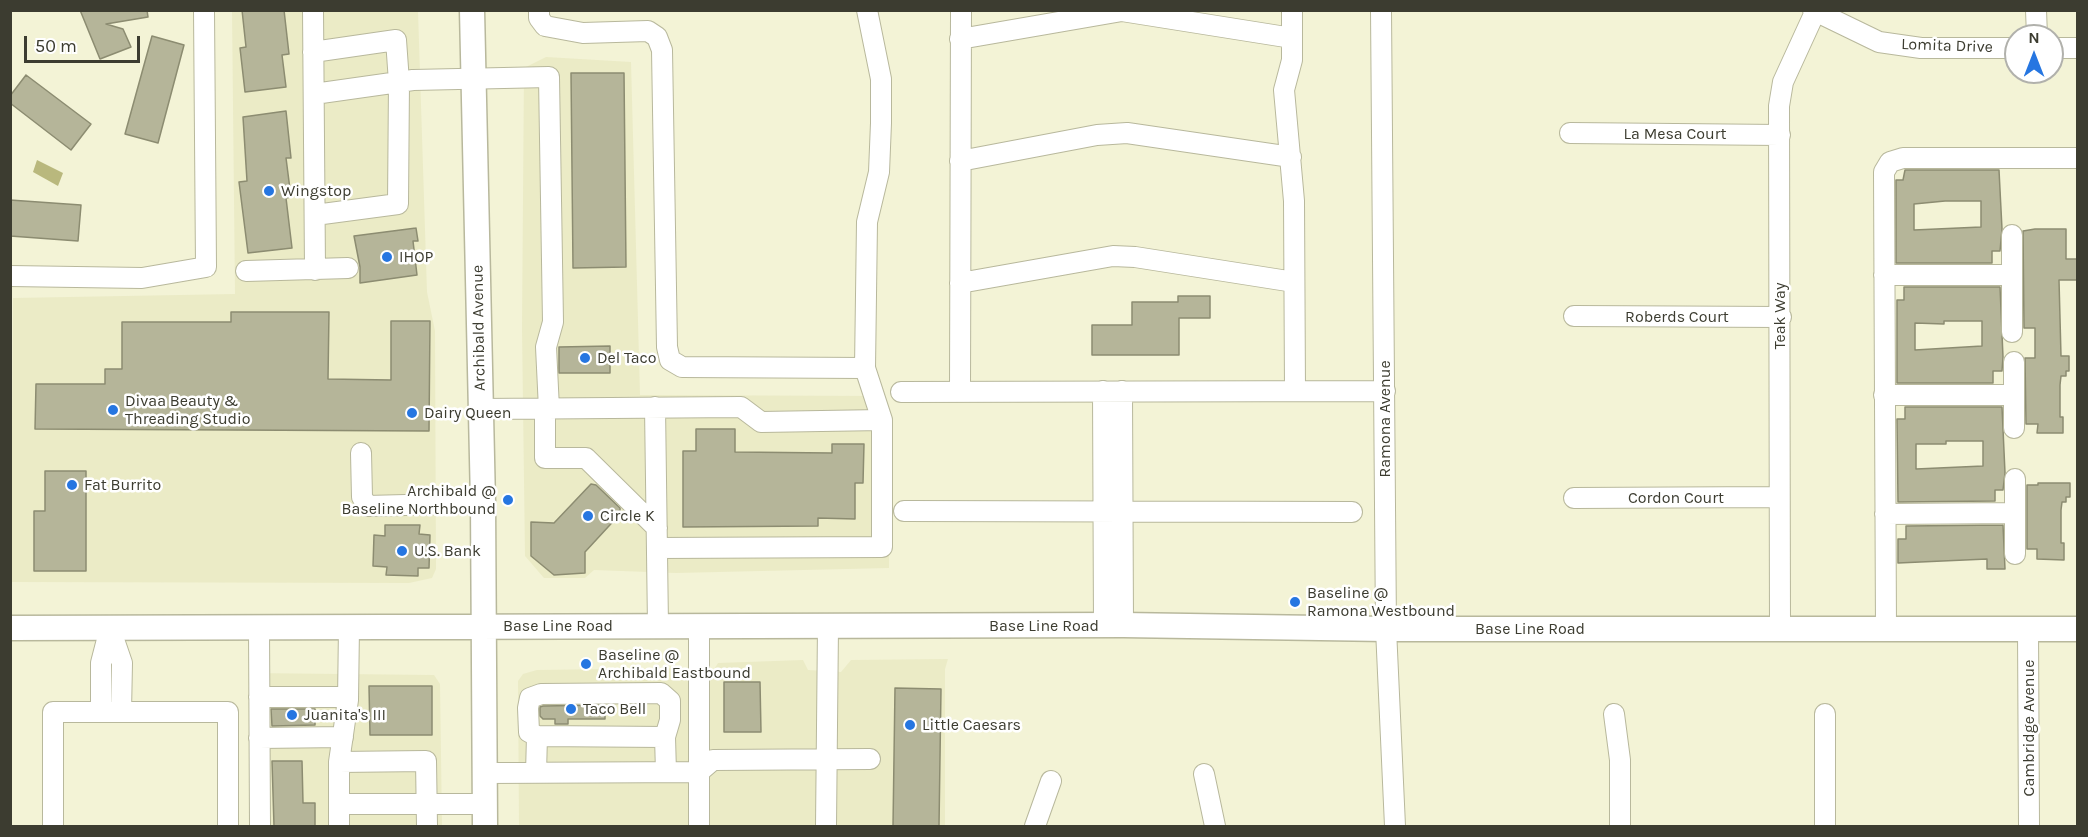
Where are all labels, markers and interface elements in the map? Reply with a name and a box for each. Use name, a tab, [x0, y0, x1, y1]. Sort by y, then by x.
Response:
scale bar	[27, 24, 142, 62]
north arrow	[2004, 24, 2064, 84]
text: N	[2028, 28, 2040, 47]
text: 50 m	[35, 35, 77, 57]
street label: Lomita Drive	[1901, 35, 1993, 57]
street label: La Mesa Court	[1624, 124, 1726, 144]
place label: Wingstop	[281, 181, 351, 201]
marker: Wingstop	[262, 184, 276, 198]
place label: IHOP	[399, 247, 433, 267]
marker: IHOP	[380, 250, 394, 264]
street label: Archibald Avenue	[468, 265, 490, 391]
street label: Teak Way	[1770, 283, 1790, 349]
street label: Roberds Court	[1625, 307, 1729, 327]
place label: Del Taco	[597, 348, 656, 368]
marker: Del Taco	[578, 351, 592, 365]
street label: Ramona Avenue	[1375, 360, 1395, 478]
place label: Divaa Beauty & Threading Studio	[125, 391, 251, 429]
marker: Divaa Beauty & Threading Studio	[106, 403, 120, 417]
place label: Dairy Queen	[424, 403, 511, 423]
marker: Dairy Queen	[405, 406, 419, 420]
place label: Fat Burrito	[84, 475, 161, 495]
marker: Fat Burrito	[65, 478, 79, 492]
place label: Archibald @ Baseline Northbound	[342, 481, 496, 519]
street label: Cordon Court	[1628, 488, 1724, 508]
marker: Archibald @ Baseline Northbound	[501, 493, 515, 507]
place label: Circle K	[600, 506, 655, 526]
marker: Circle K	[581, 509, 595, 523]
place label: U.S. Bank	[414, 541, 481, 561]
marker: U.S. Bank	[395, 544, 409, 558]
place label: Baseline @ Ramona Westbound	[1307, 583, 1455, 621]
marker: Baseline @ Ramona Westbound	[1288, 595, 1302, 609]
street label: Base Line Road	[503, 616, 613, 636]
street label: Base Line Road	[989, 616, 1099, 636]
street label: Base Line Road	[1475, 619, 1585, 639]
place label: Baseline @ Archibald Eastbound	[598, 645, 751, 683]
marker: Baseline @ Archibald Eastbound	[579, 657, 593, 671]
street label: Cambridge Avenue	[2019, 660, 2039, 796]
place label: Taco Bell	[583, 699, 646, 719]
marker: Taco Bell	[564, 702, 578, 716]
place label: Juanita's III	[304, 705, 386, 725]
marker: Juanita's III	[285, 708, 299, 722]
place label: Little Caesars	[922, 715, 1021, 735]
marker: Little Caesars	[903, 718, 917, 732]

